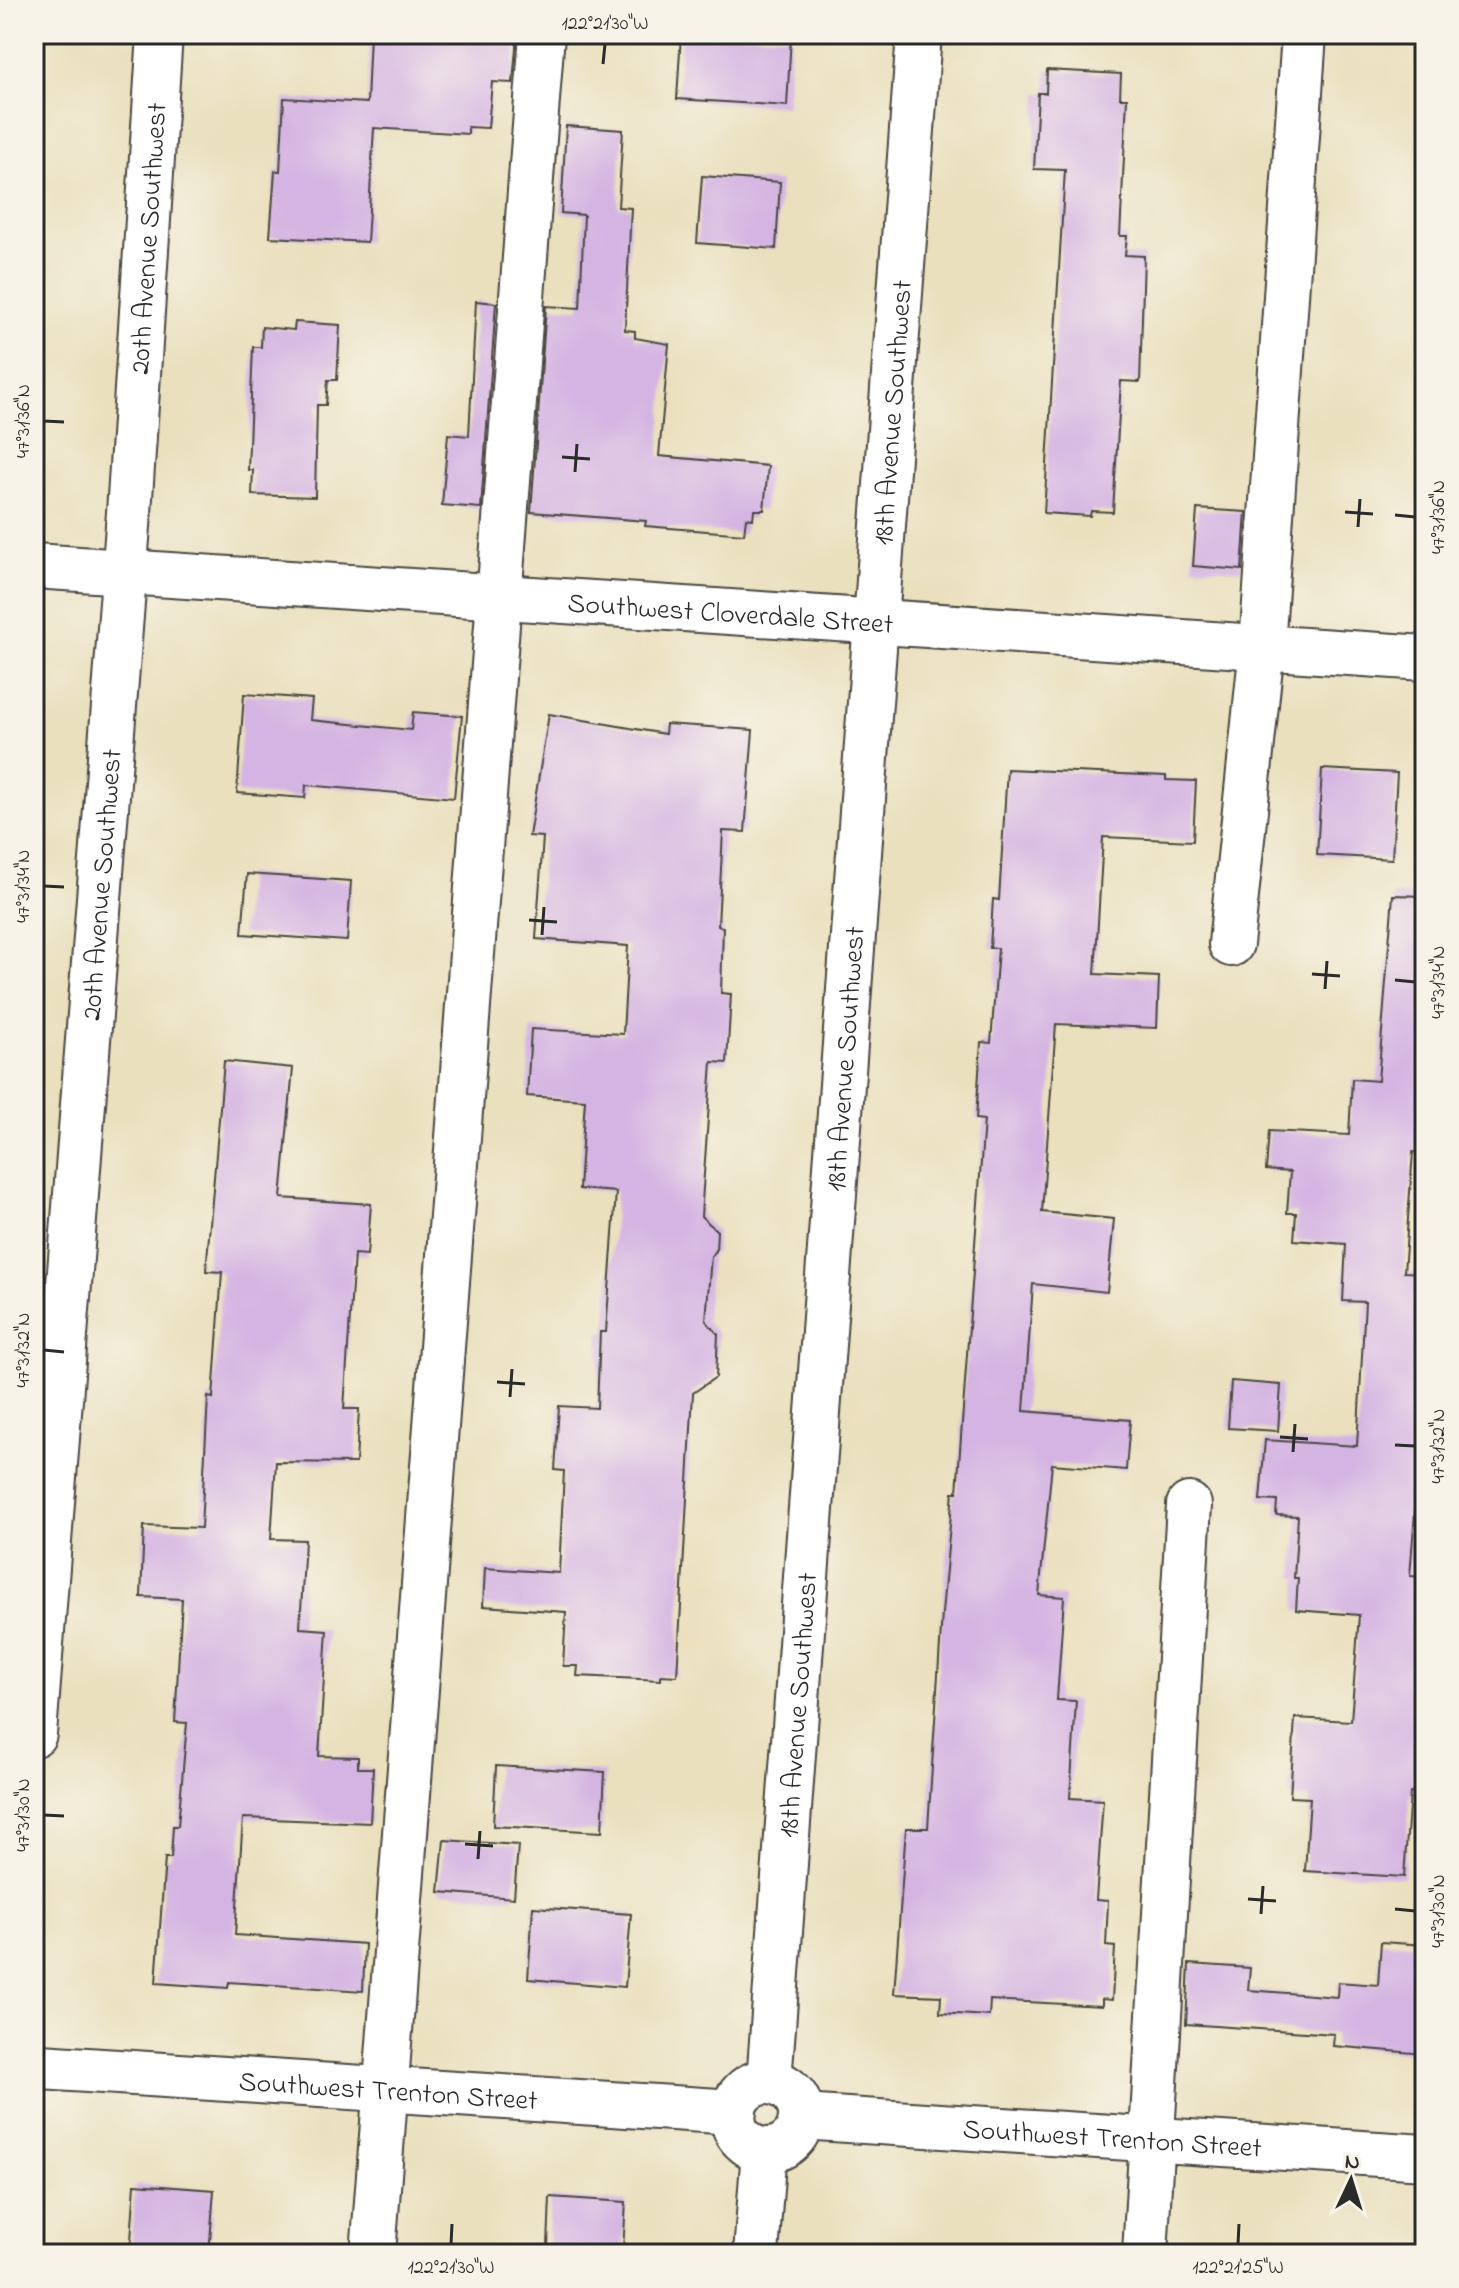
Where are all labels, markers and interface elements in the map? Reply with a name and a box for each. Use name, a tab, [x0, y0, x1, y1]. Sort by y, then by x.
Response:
text: 122°21'30"W	[561, 10, 649, 39]
street label: 20th Avenue Southwest	[121, 101, 180, 376]
street label: 18th Avenue Southwest	[865, 279, 925, 547]
text: 47°31'36"N	[10, 384, 39, 458]
text: 47°31'36"N	[1425, 480, 1454, 554]
street label: Southwest Cloverdale Street	[566, 584, 894, 647]
street label: 20th Avenue Southwest	[73, 747, 135, 1022]
text: 47°31'34"N	[10, 849, 39, 923]
street label: 18th Avenue Southwest	[817, 925, 878, 1193]
text: 47°31'34"N	[1425, 945, 1454, 1019]
text: 47°31'32"N	[10, 1313, 39, 1387]
text: 47°31'32"N	[1425, 1409, 1454, 1483]
street label: 18th Avenue Southwest	[770, 1571, 830, 1839]
text: 47°31'30"N	[10, 1778, 39, 1852]
text: 47°31'30"N	[1425, 1874, 1454, 1948]
street label: Southwest Trenton Street	[237, 2063, 539, 2123]
street label: Southwest Trenton Street	[961, 2110, 1263, 2170]
north arrow	[1311, 2140, 1391, 2220]
text: N	[1344, 2147, 1361, 2180]
text: 122°21'30"W	[407, 2254, 495, 2283]
text: 122°21'25"W	[1192, 2254, 1284, 2283]

